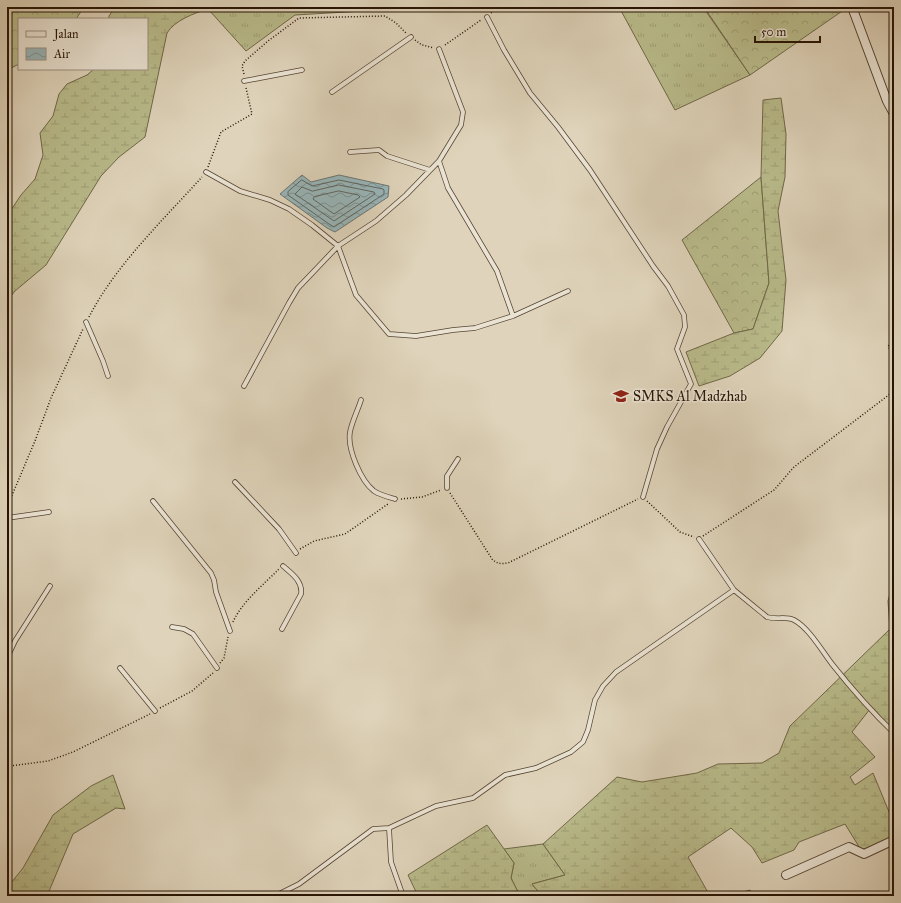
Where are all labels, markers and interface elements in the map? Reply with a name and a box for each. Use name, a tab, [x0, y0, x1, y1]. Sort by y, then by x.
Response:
legend	[18, 18, 148, 70]
scale bar	[755, 18, 820, 44]
text: 50 m	[761, 25, 786, 39]
text: Jalan	[52, 27, 79, 42]
text: Air	[53, 47, 70, 61]
school or university icon: SMKS Al Madzhab	[612, 387, 630, 405]
place label: SMKS Al Madzhab	[633, 388, 747, 405]

